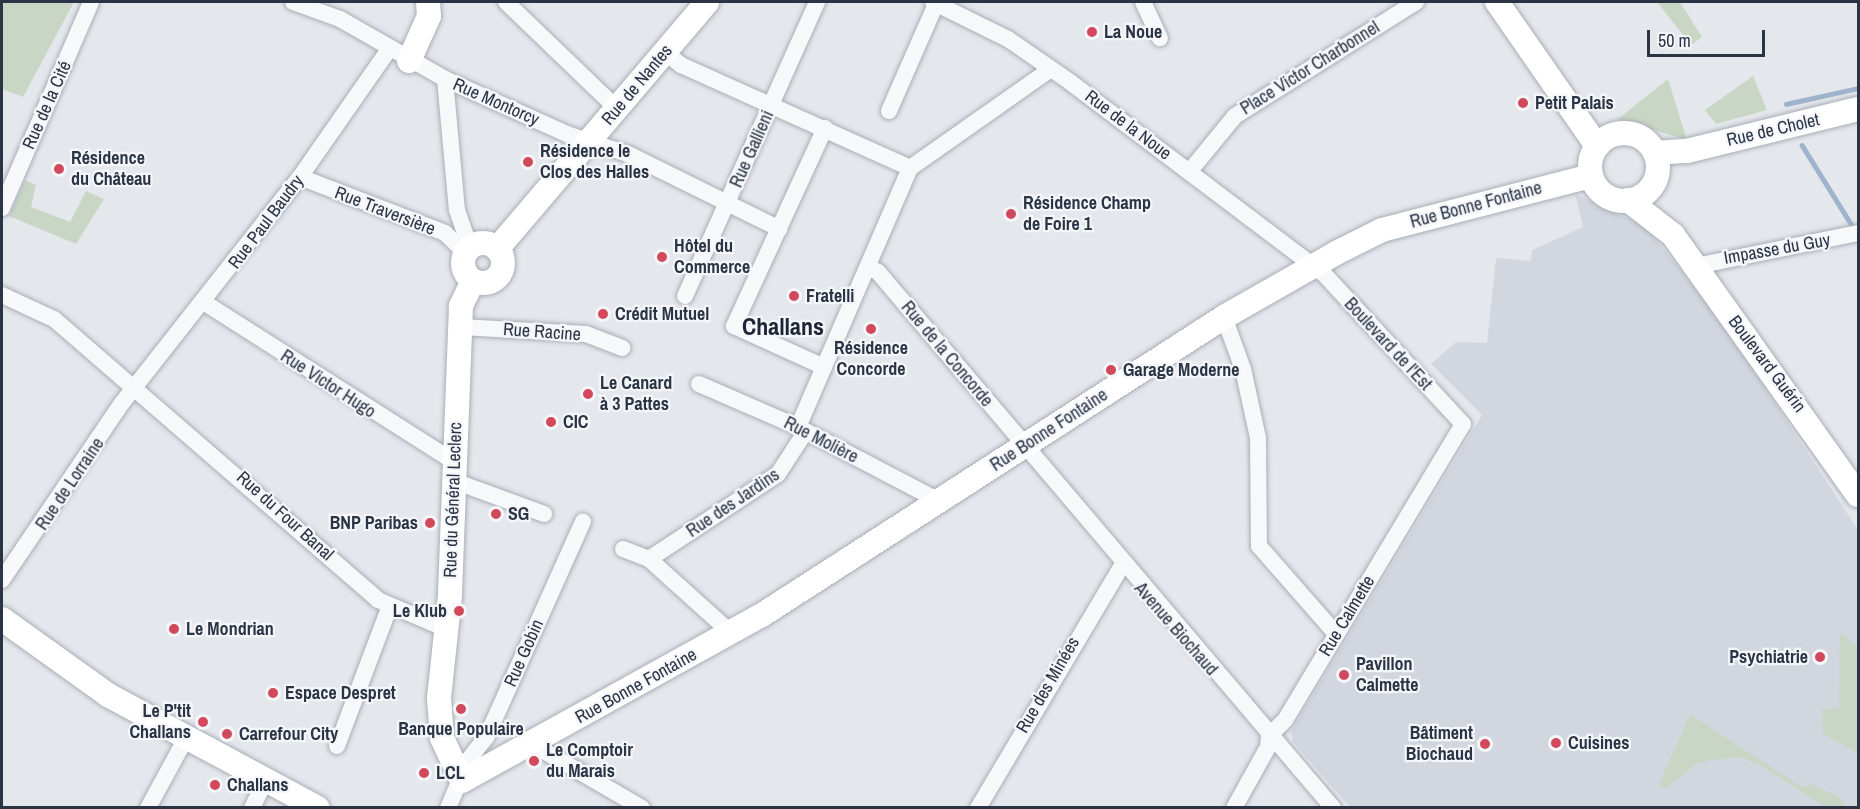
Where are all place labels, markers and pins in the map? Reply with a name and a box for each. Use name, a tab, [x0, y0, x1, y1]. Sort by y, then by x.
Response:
place label: La Noue	[1104, 21, 1162, 43]
marker: La Noue	[1085, 25, 1099, 39]
place label: Petit Palais	[1535, 92, 1614, 114]
marker: Petit Palais	[1516, 96, 1530, 110]
place label: Résidence le Clos des Halles	[540, 141, 649, 184]
place label: Résidence du Château	[71, 148, 151, 190]
marker: Résidence le Clos des Halles	[521, 155, 535, 169]
marker: Résidence du Château	[52, 162, 66, 176]
place label: Résidence Champ de Foire 1	[1023, 193, 1151, 236]
marker: Résidence Champ de Foire 1	[1004, 207, 1018, 221]
place label: Hôtel du Commerce	[674, 236, 750, 278]
marker: Hôtel du Commerce	[655, 250, 669, 264]
place label: Fratelli	[806, 285, 854, 307]
marker: Fratelli	[787, 289, 801, 303]
place label: Crédit Mutuel	[615, 303, 709, 325]
marker: Crédit Mutuel	[596, 307, 610, 321]
marker: Résidence Concorde	[864, 322, 878, 336]
place label: Résidence Concorde	[834, 338, 908, 380]
place label: Garage Moderne	[1123, 359, 1239, 381]
marker: Garage Moderne	[1104, 363, 1118, 377]
place label: Le Canard à 3 Pattes	[600, 373, 672, 416]
marker: Le Canard à 3 Pattes	[581, 387, 595, 401]
place label: CIC	[563, 411, 588, 433]
marker: CIC	[544, 415, 558, 429]
place label: SG	[508, 503, 529, 525]
marker: SG	[489, 507, 503, 521]
place label: BNP Paribas	[329, 512, 418, 534]
marker: BNP Paribas	[423, 516, 437, 530]
place label: Le Klub	[393, 600, 447, 622]
marker: Le Klub	[452, 604, 466, 618]
place label: Le Mondrian	[186, 618, 274, 640]
marker: Le Mondrian	[167, 622, 181, 636]
place label: Psychiatrie	[1729, 646, 1808, 668]
marker: Psychiatrie	[1813, 650, 1827, 664]
place label: Pavillon Calmette	[1356, 654, 1418, 696]
marker: Pavillon Calmette	[1337, 668, 1351, 682]
place label: Espace Despret	[285, 682, 396, 704]
marker: Espace Despret	[266, 686, 280, 700]
place label: Le P'tit Challans	[129, 701, 191, 744]
marker: Banque Populaire	[454, 702, 468, 716]
marker: Le P'tit Challans	[196, 715, 210, 729]
place label: Banque Populaire	[398, 718, 524, 740]
place label: Carrefour City	[239, 723, 338, 745]
place label: Bâtiment Biochaud	[1406, 723, 1473, 766]
marker: Carrefour City	[220, 727, 234, 741]
place label: Cuisines	[1568, 732, 1630, 754]
marker: Cuisines	[1549, 736, 1563, 750]
marker: Bâtiment Biochaud	[1478, 737, 1492, 751]
place label: Le Comptoir du Marais	[546, 740, 633, 783]
marker: Le Comptoir du Marais	[527, 754, 541, 768]
place label: LCL	[436, 762, 465, 784]
marker: LCL	[417, 766, 431, 780]
place label: Challans	[227, 774, 289, 796]
marker: Challans	[208, 778, 222, 792]

